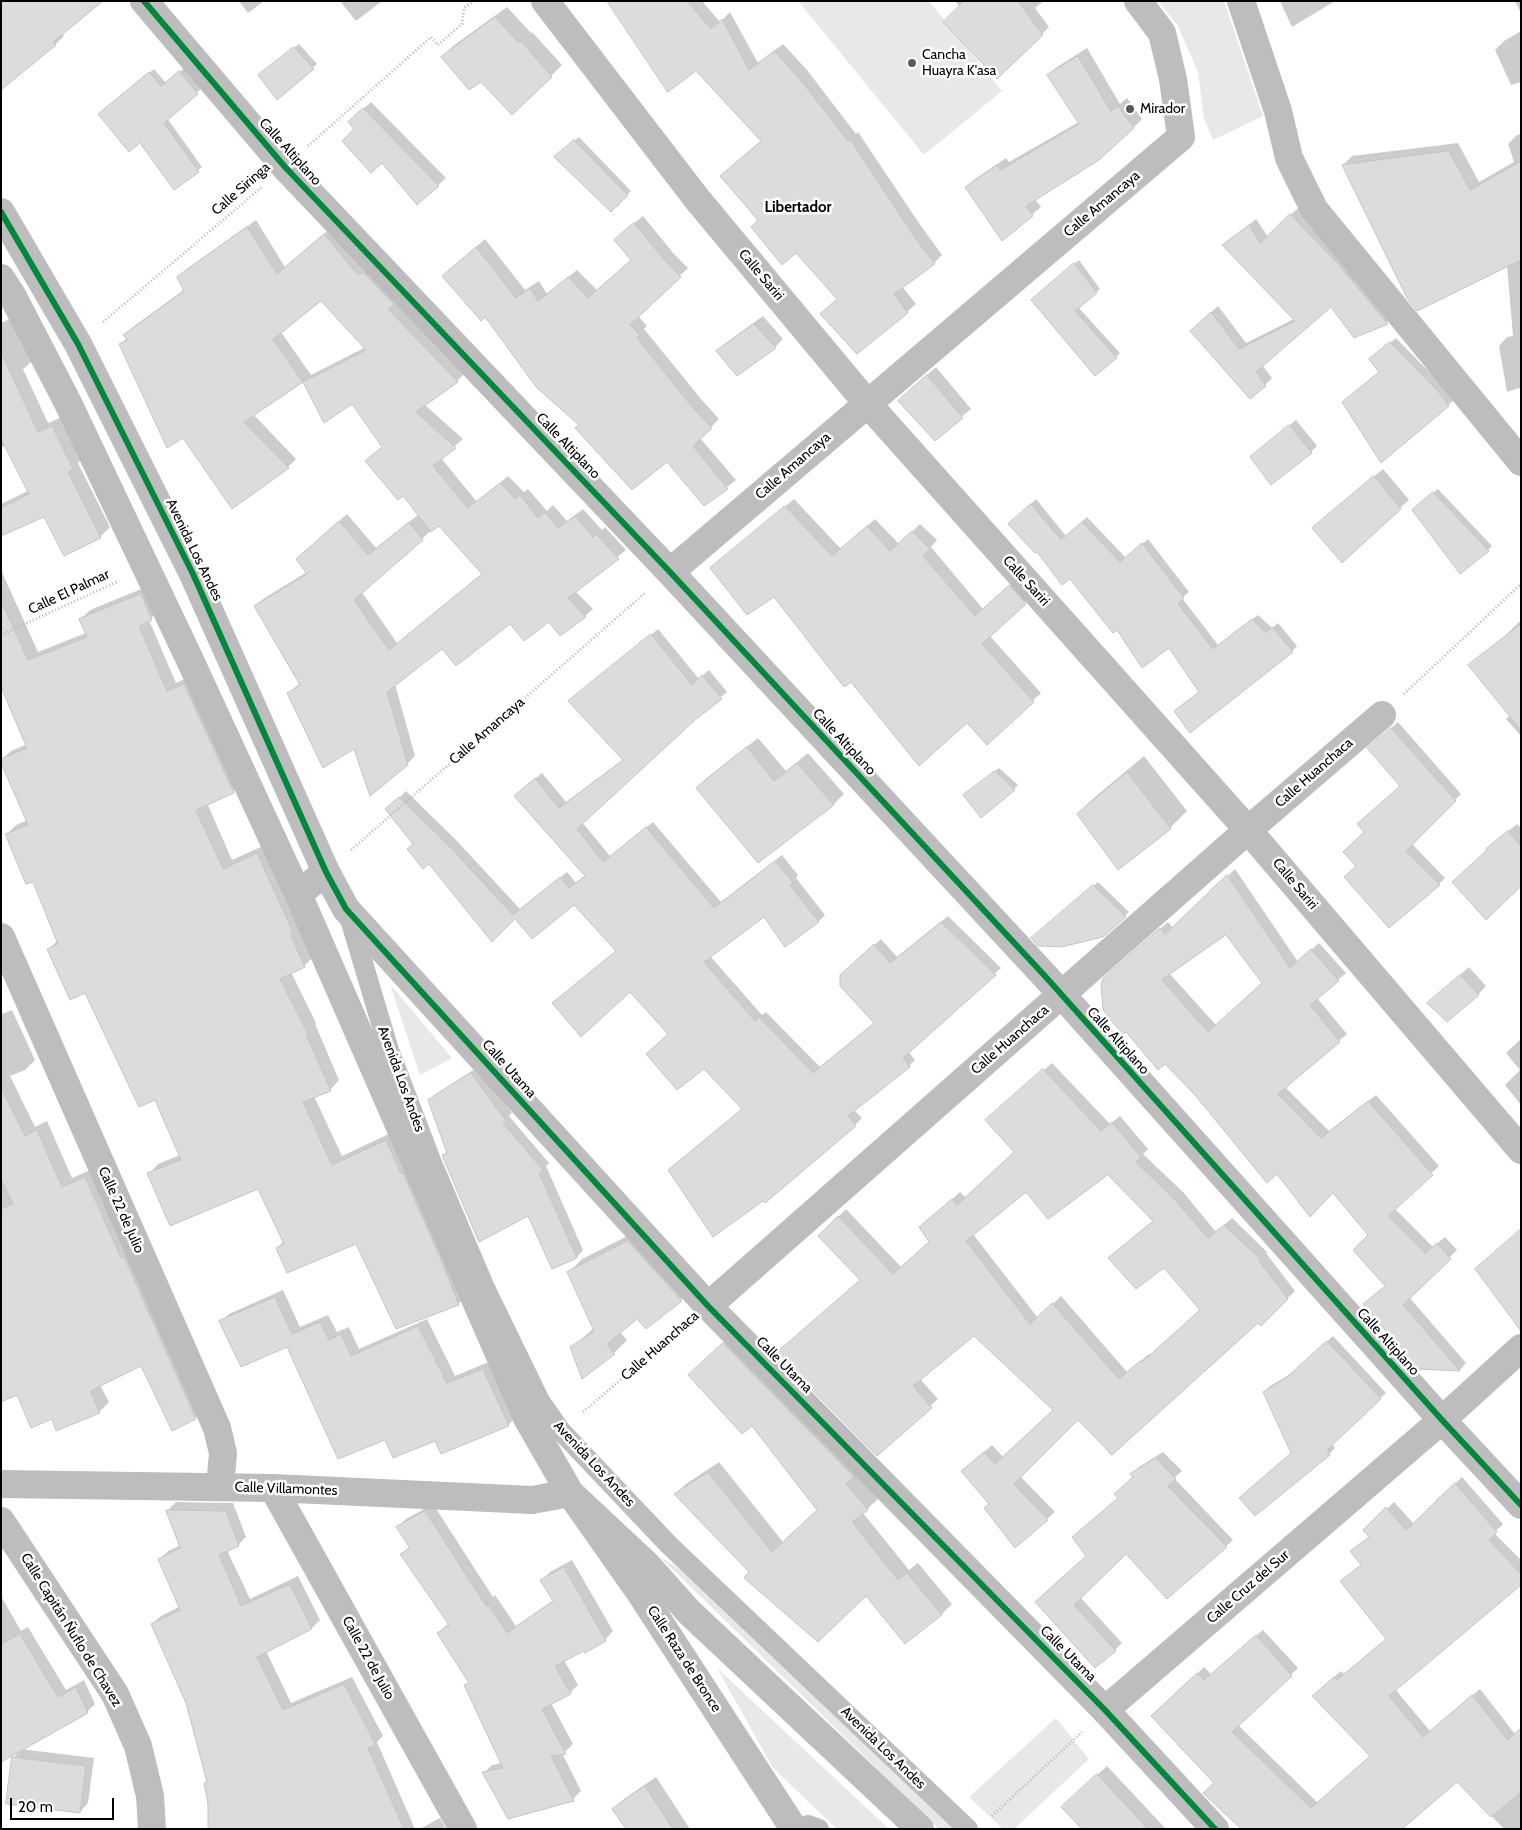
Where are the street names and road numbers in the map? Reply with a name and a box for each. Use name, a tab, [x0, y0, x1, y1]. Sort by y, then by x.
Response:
street label: Calle Altiplano	[255, 115, 325, 189]
street label: Calle Siringa	[208, 159, 274, 219]
street label: Calle Amancaya	[1061, 167, 1143, 241]
street label: Calle Sariri	[735, 246, 787, 304]
street label: Calle Altiplano	[532, 410, 604, 482]
street label: Calle Amancaya	[752, 429, 834, 503]
street label: Avenida Los Andes	[162, 496, 226, 604]
street label: Calle Sariri	[999, 552, 1053, 610]
street label: Calle El Palmar	[26, 566, 112, 618]
street label: Calle Amancaya	[446, 694, 528, 768]
street label: Calle Altiplano	[809, 705, 879, 779]
street label: Calle Huanchaca	[1272, 735, 1356, 811]
street label: Calle Sariri	[1269, 855, 1321, 913]
street label: Calle Huanchaca	[968, 1002, 1052, 1078]
street label: Calle Altiplano	[1083, 1004, 1153, 1078]
street label: Avenida Los Andes	[374, 1024, 428, 1134]
street label: Calle Utama	[478, 1036, 540, 1102]
street label: Calle 22 de Julio	[94, 1164, 148, 1256]
street label: Calle Altiplano	[1353, 1305, 1423, 1379]
street label: Calle Huanchaca	[618, 1308, 702, 1384]
street label: Calle Utama	[752, 1333, 816, 1397]
street label: Avenida Los Andes	[550, 1418, 638, 1510]
street label: Calle Villamontes	[234, 1479, 338, 1499]
street label: Calle Cruz del Sur	[1203, 1547, 1293, 1627]
street label: Calle Capitán Ñuflo de Chavez	[17, 1550, 125, 1710]
street label: Calle Raza de Bronce	[643, 1603, 725, 1715]
street label: Calle 22 de Julio	[338, 1613, 398, 1703]
street label: Calle Utama	[1036, 1622, 1100, 1686]
street label: Avenida Los Andes	[837, 1703, 929, 1793]

